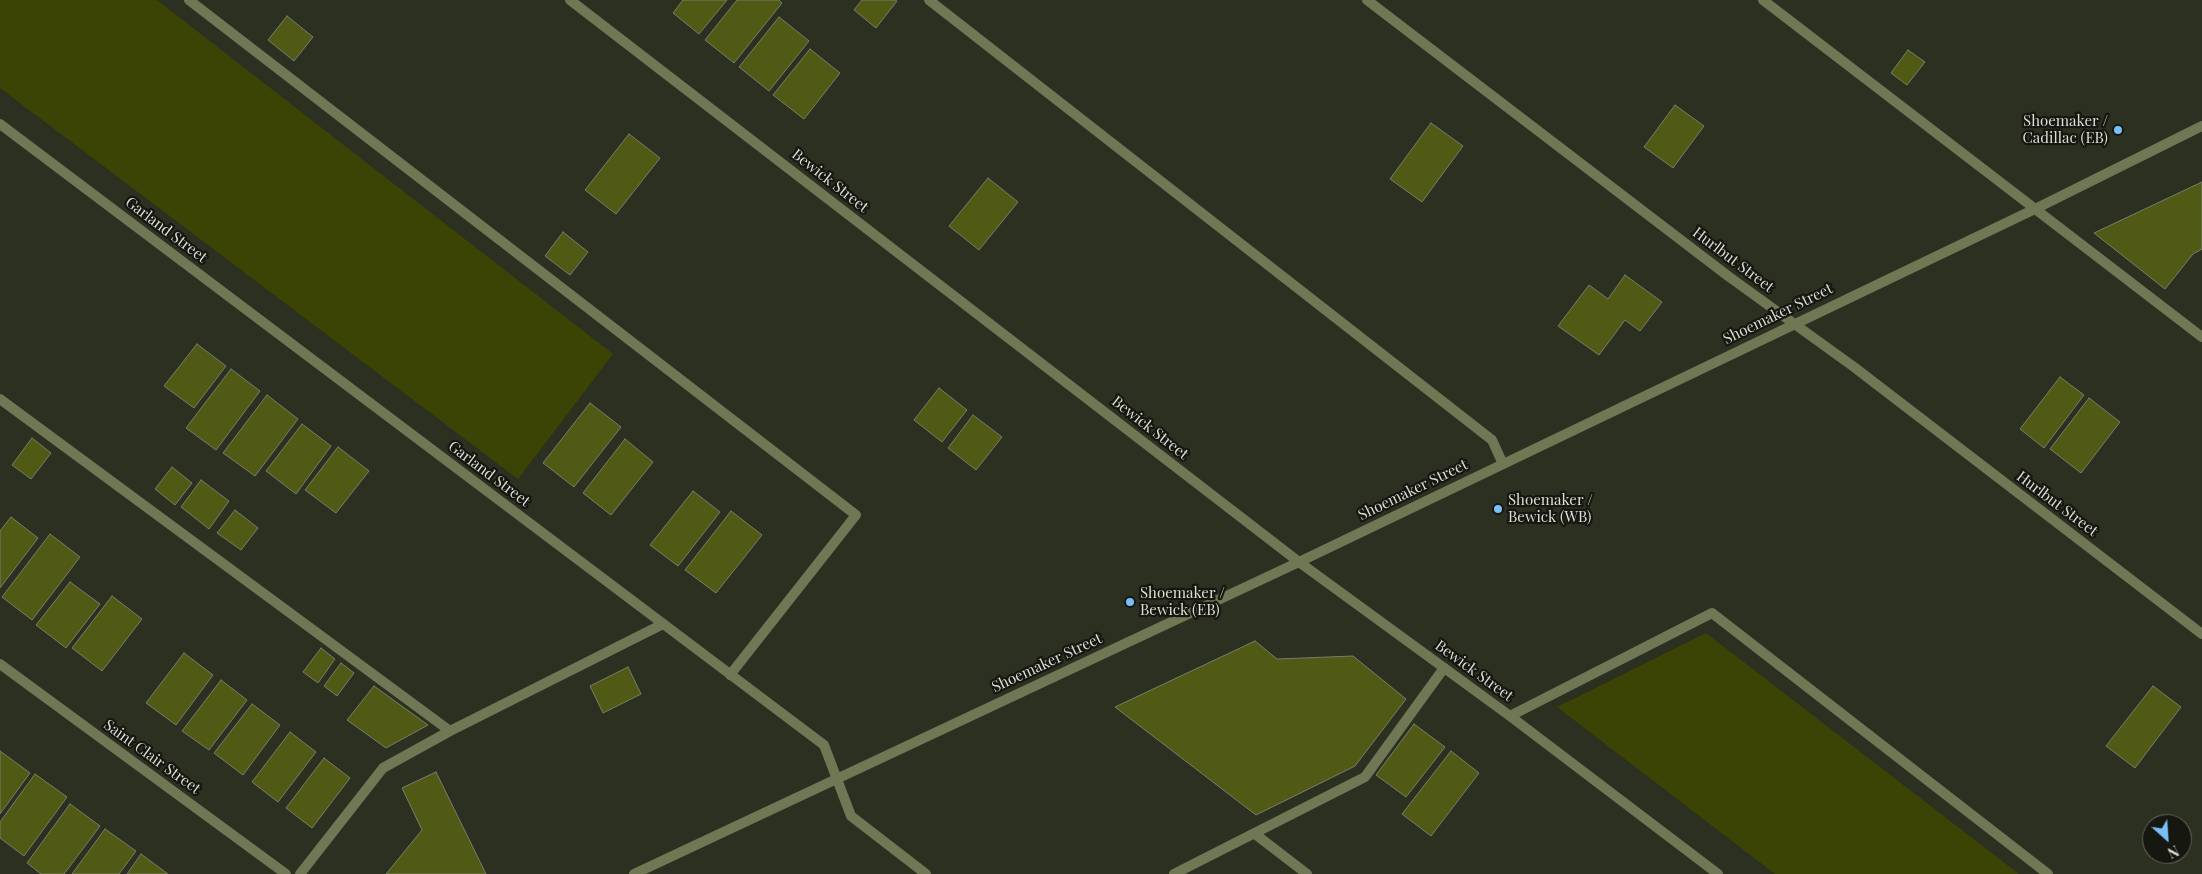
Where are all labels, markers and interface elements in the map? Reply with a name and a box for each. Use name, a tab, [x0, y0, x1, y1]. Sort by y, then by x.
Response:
place label: Shoemaker / Cadillac (EB)	[2023, 112, 2108, 147]
marker: Shoemaker / Cadillac (EB)	[2112, 124, 2124, 136]
street label: Bewick Street	[788, 145, 872, 217]
street label: Garland Street	[122, 193, 210, 267]
street label: Hurlbut Street	[1689, 224, 1777, 296]
street label: Shoemaker Street	[1720, 280, 1836, 348]
street label: Bewick Street	[1108, 392, 1192, 464]
street label: Garland Street	[445, 437, 533, 511]
street label: Shoemaker Street	[1355, 456, 1471, 524]
street label: Hurlbut Street	[2013, 468, 2101, 540]
place label: Shoemaker / Bewick (WB)	[1508, 491, 1593, 526]
marker: Shoemaker / Bewick (WB)	[1492, 503, 1504, 515]
place label: Shoemaker / Bewick (EB)	[1140, 584, 1225, 619]
marker: Shoemaker / Bewick (EB)	[1124, 596, 1136, 608]
street label: Shoemaker Street	[989, 630, 1105, 696]
street label: Bewick Street	[1431, 637, 1517, 705]
street label: Saint Clair Street	[100, 716, 204, 798]
north arrow	[2142, 814, 2192, 864]
text: N	[2165, 841, 2182, 863]

